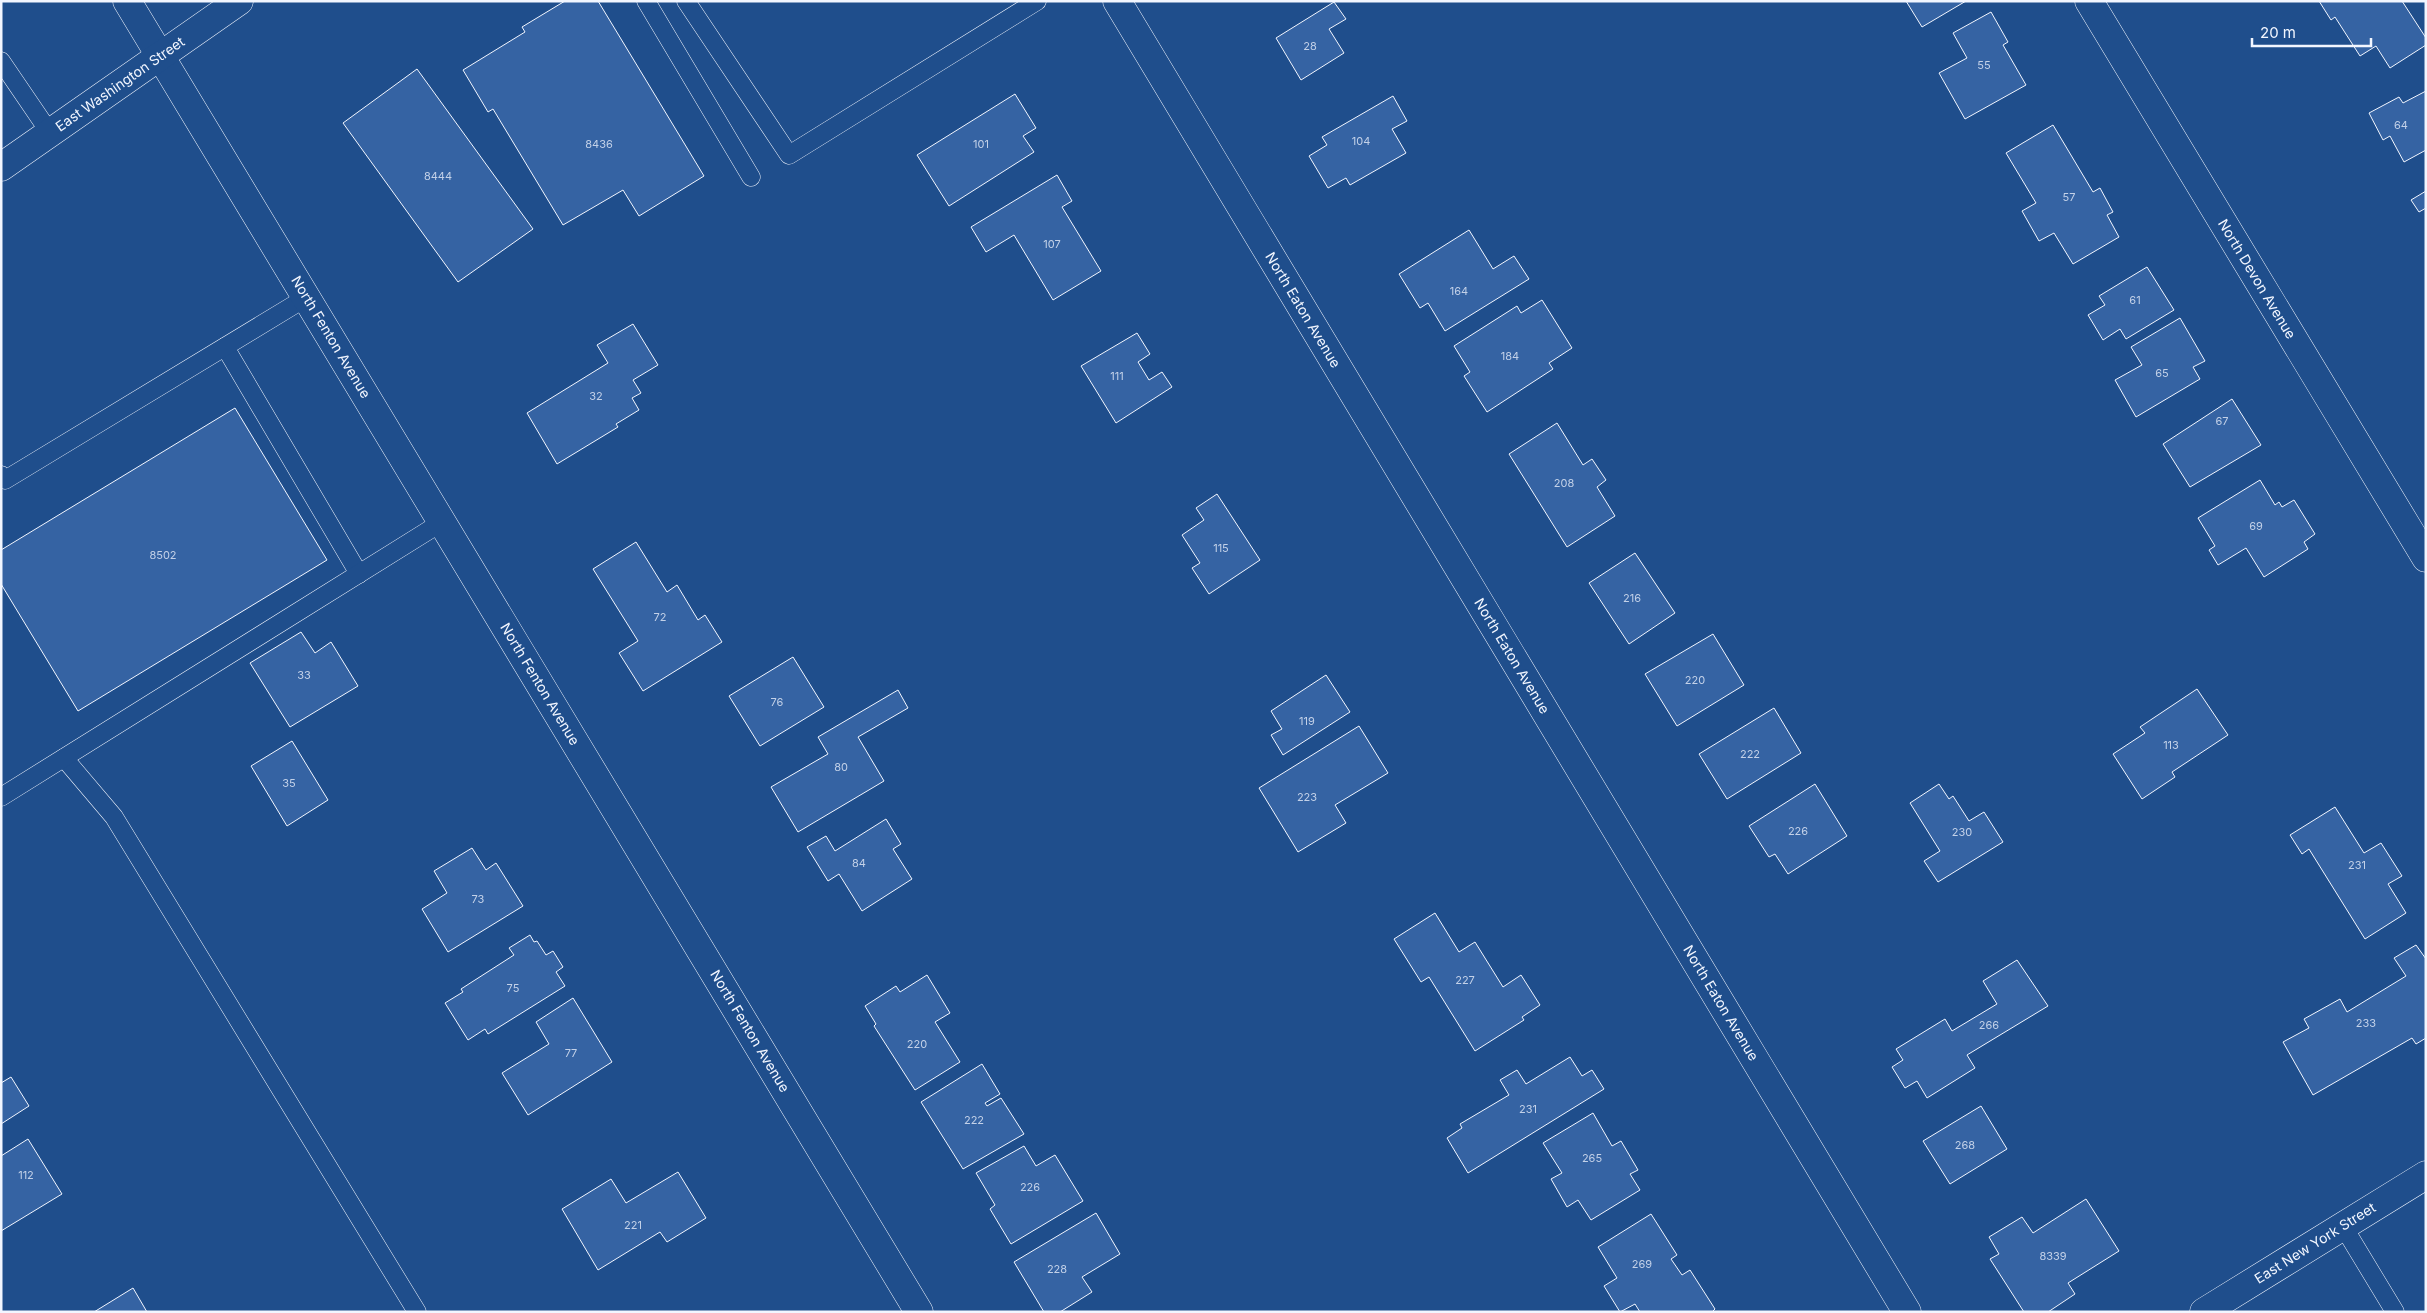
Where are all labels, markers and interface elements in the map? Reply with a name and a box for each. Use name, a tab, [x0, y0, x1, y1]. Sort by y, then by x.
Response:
scale bar	[2252, 15, 2371, 47]
text: 20 m	[2260, 23, 2296, 42]
street label: East Washington Street	[52, 32, 188, 135]
house number: 28	[1303, 39, 1317, 53]
house number: 55	[1977, 58, 1991, 72]
house number: 64	[2394, 118, 2408, 132]
house number: 104	[1352, 134, 1370, 148]
house number: 8436	[585, 137, 613, 151]
house number: 101	[973, 137, 989, 151]
house number: 8444	[424, 169, 452, 183]
house number: 57	[2063, 190, 2075, 204]
street label: North Devon Avenue	[2215, 216, 2300, 342]
house number: 107	[1043, 237, 1061, 251]
street label: North Eaton Avenue	[1262, 249, 1345, 371]
street label: North Fenton Avenue	[288, 273, 375, 401]
house number: 164	[1450, 284, 1468, 298]
house number: 61	[2129, 293, 2141, 307]
house number: 184	[1501, 349, 1519, 363]
house number: 65	[2155, 366, 2169, 380]
house number: 111	[1110, 369, 1124, 383]
house number: 32	[589, 389, 603, 403]
house number: 67	[2215, 414, 2229, 428]
house number: 208	[1554, 476, 1574, 490]
house number: 69	[2249, 519, 2263, 533]
house number: 115	[1213, 541, 1229, 555]
house number: 8502	[149, 548, 177, 562]
house number: 216	[1623, 591, 1641, 605]
street label: North Eaton Avenue	[1471, 595, 1554, 717]
house number: 72	[654, 610, 666, 624]
street label: North Fenton Avenue	[497, 620, 584, 748]
house number: 33	[297, 668, 311, 682]
house number: 220	[1685, 673, 1705, 687]
house number: 76	[771, 695, 784, 709]
house number: 119	[1299, 714, 1315, 728]
house number: 113	[2163, 738, 2179, 752]
house number: 222	[1740, 747, 1760, 761]
house number: 80	[834, 760, 848, 774]
house number: 35	[282, 776, 296, 790]
house number: 223	[1297, 790, 1317, 804]
house number: 226	[1788, 824, 1808, 838]
house number: 230	[1952, 825, 1972, 839]
house number: 84	[852, 856, 866, 870]
house number: 231	[2348, 858, 2366, 872]
house number: 73	[472, 892, 485, 906]
street label: North Eaton Avenue	[1680, 942, 1763, 1064]
street label: North Fenton Avenue	[707, 967, 794, 1095]
house number: 227	[1455, 973, 1475, 987]
house number: 75	[507, 981, 520, 995]
house number: 233	[2356, 1016, 2376, 1030]
house number: 266	[1979, 1018, 1999, 1032]
house number: 220	[907, 1037, 927, 1051]
house number: 77	[565, 1046, 577, 1060]
house number: 231	[1519, 1102, 1537, 1116]
house number: 222	[964, 1113, 984, 1127]
house number: 268	[1955, 1138, 1975, 1152]
house number: 265	[1582, 1151, 1602, 1165]
house number: 112	[18, 1168, 34, 1182]
house number: 226	[1020, 1180, 1040, 1194]
street label: East New York Street	[2251, 1198, 2379, 1287]
house number: 221	[624, 1218, 642, 1232]
house number: 8339	[2039, 1249, 2067, 1263]
house number: 269	[1632, 1257, 1652, 1271]
house number: 228	[1047, 1262, 1067, 1276]

